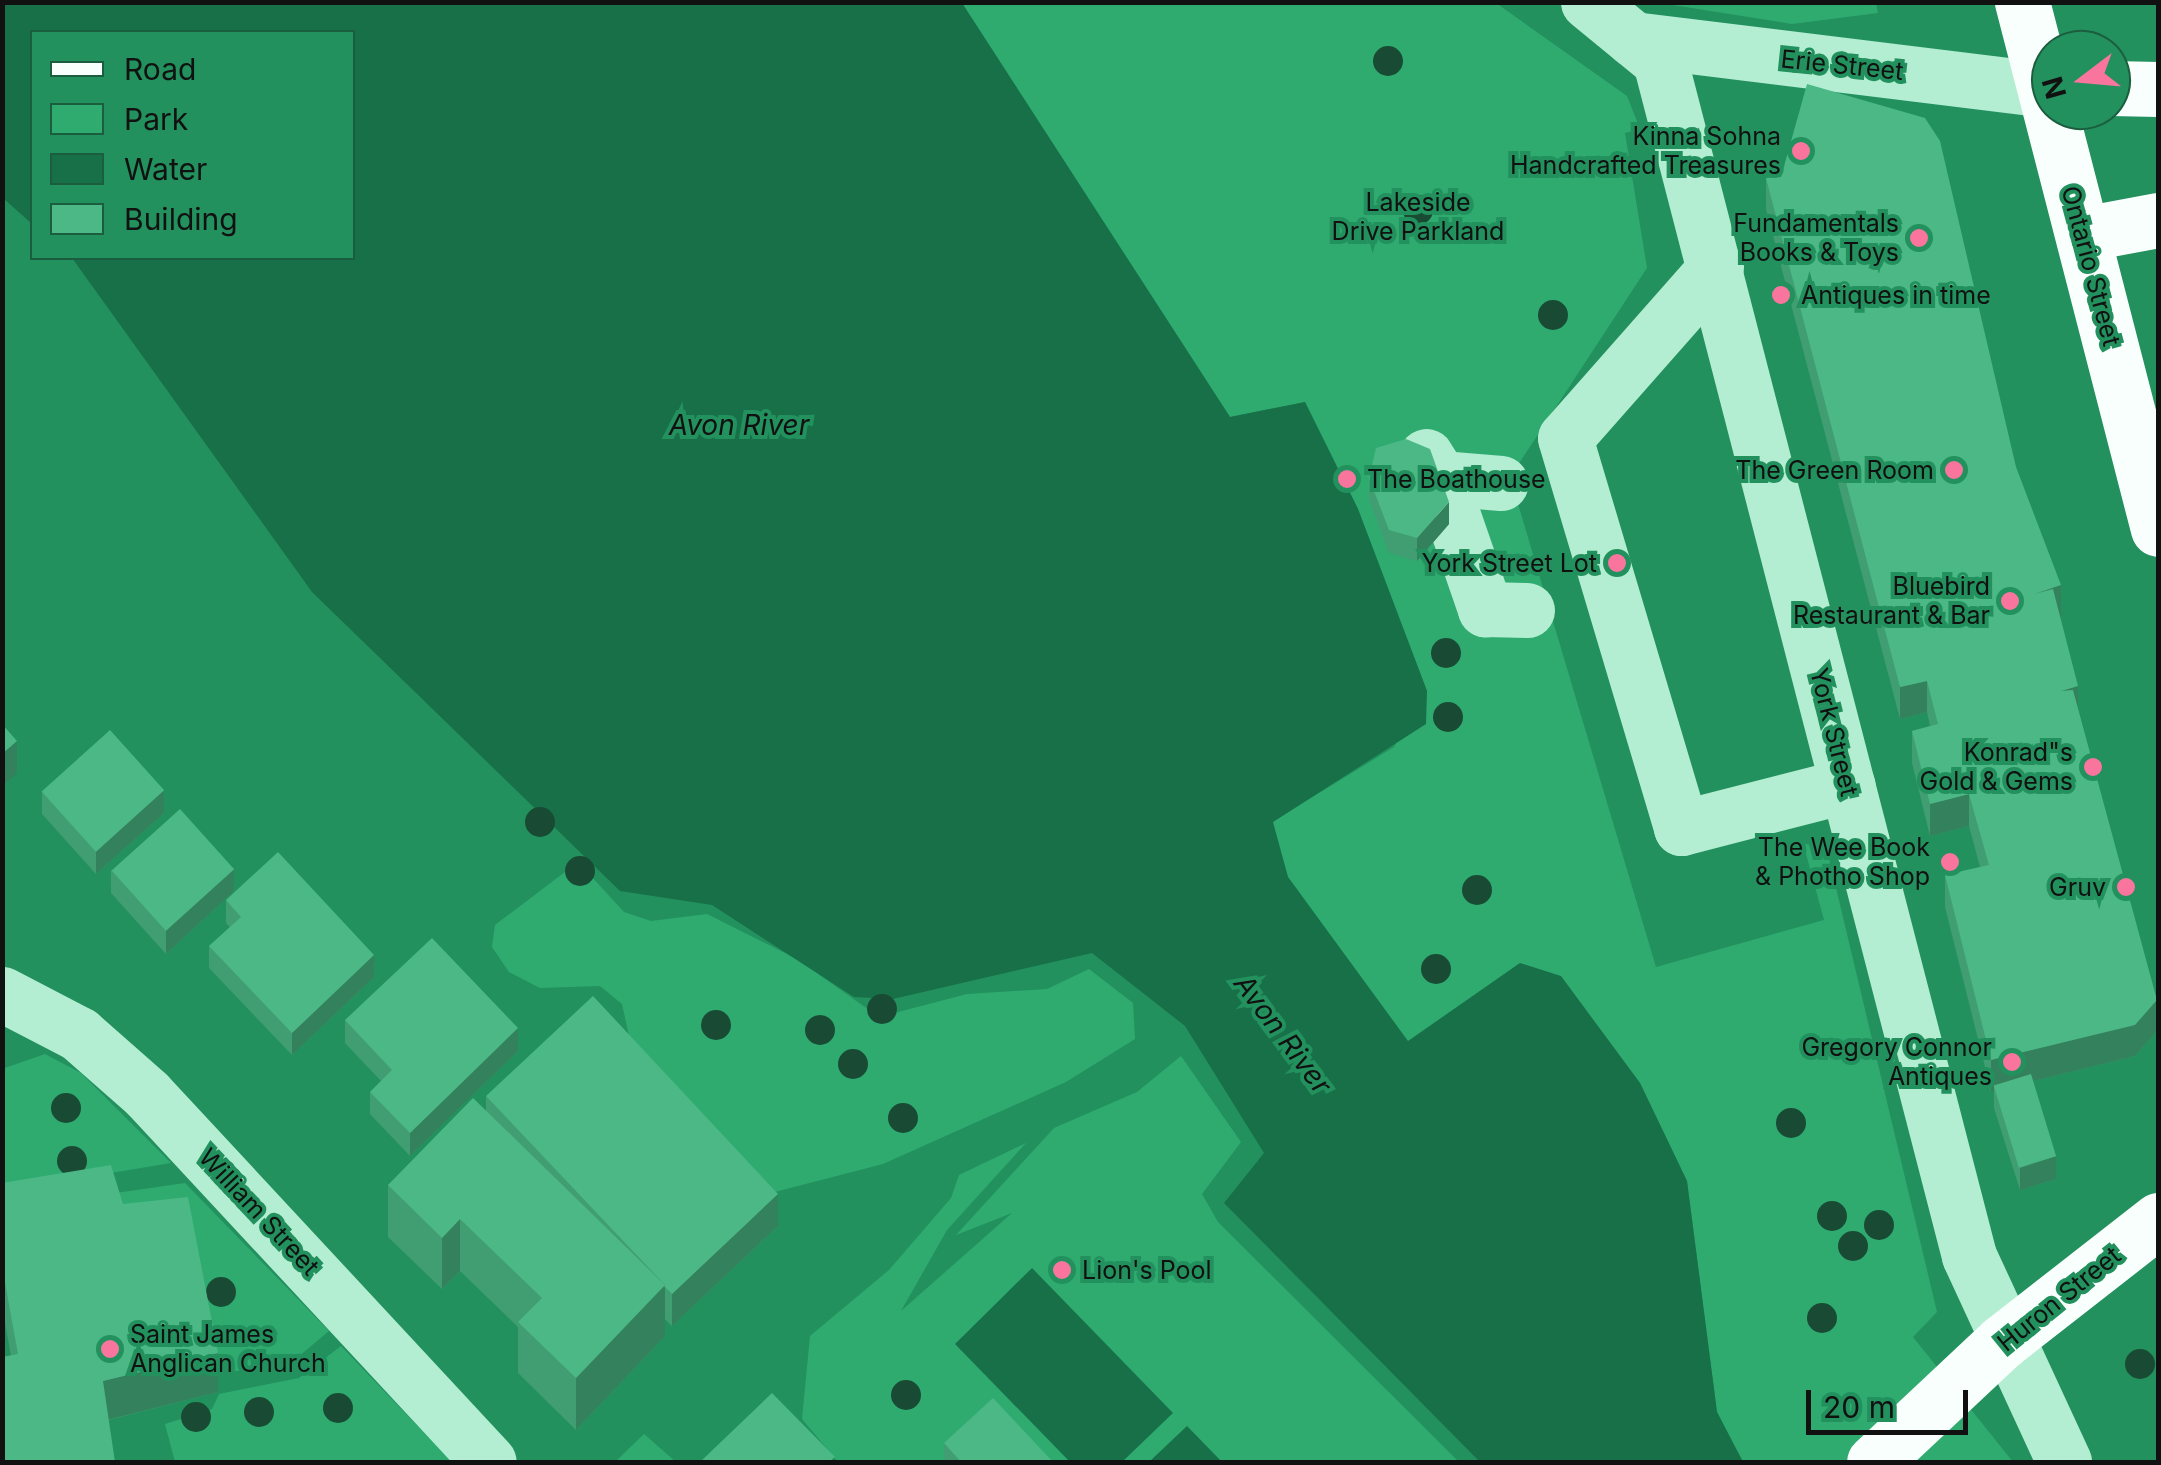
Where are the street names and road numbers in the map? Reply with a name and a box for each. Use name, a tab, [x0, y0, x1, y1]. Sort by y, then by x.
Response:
street label: Erie Street	[1779, 44, 1905, 86]
street label: Ontario Street	[2055, 183, 2127, 349]
street label: York Street	[1804, 665, 1864, 799]
street label: William Street	[193, 1142, 325, 1282]
street label: Huron Street	[1991, 1240, 2127, 1358]

